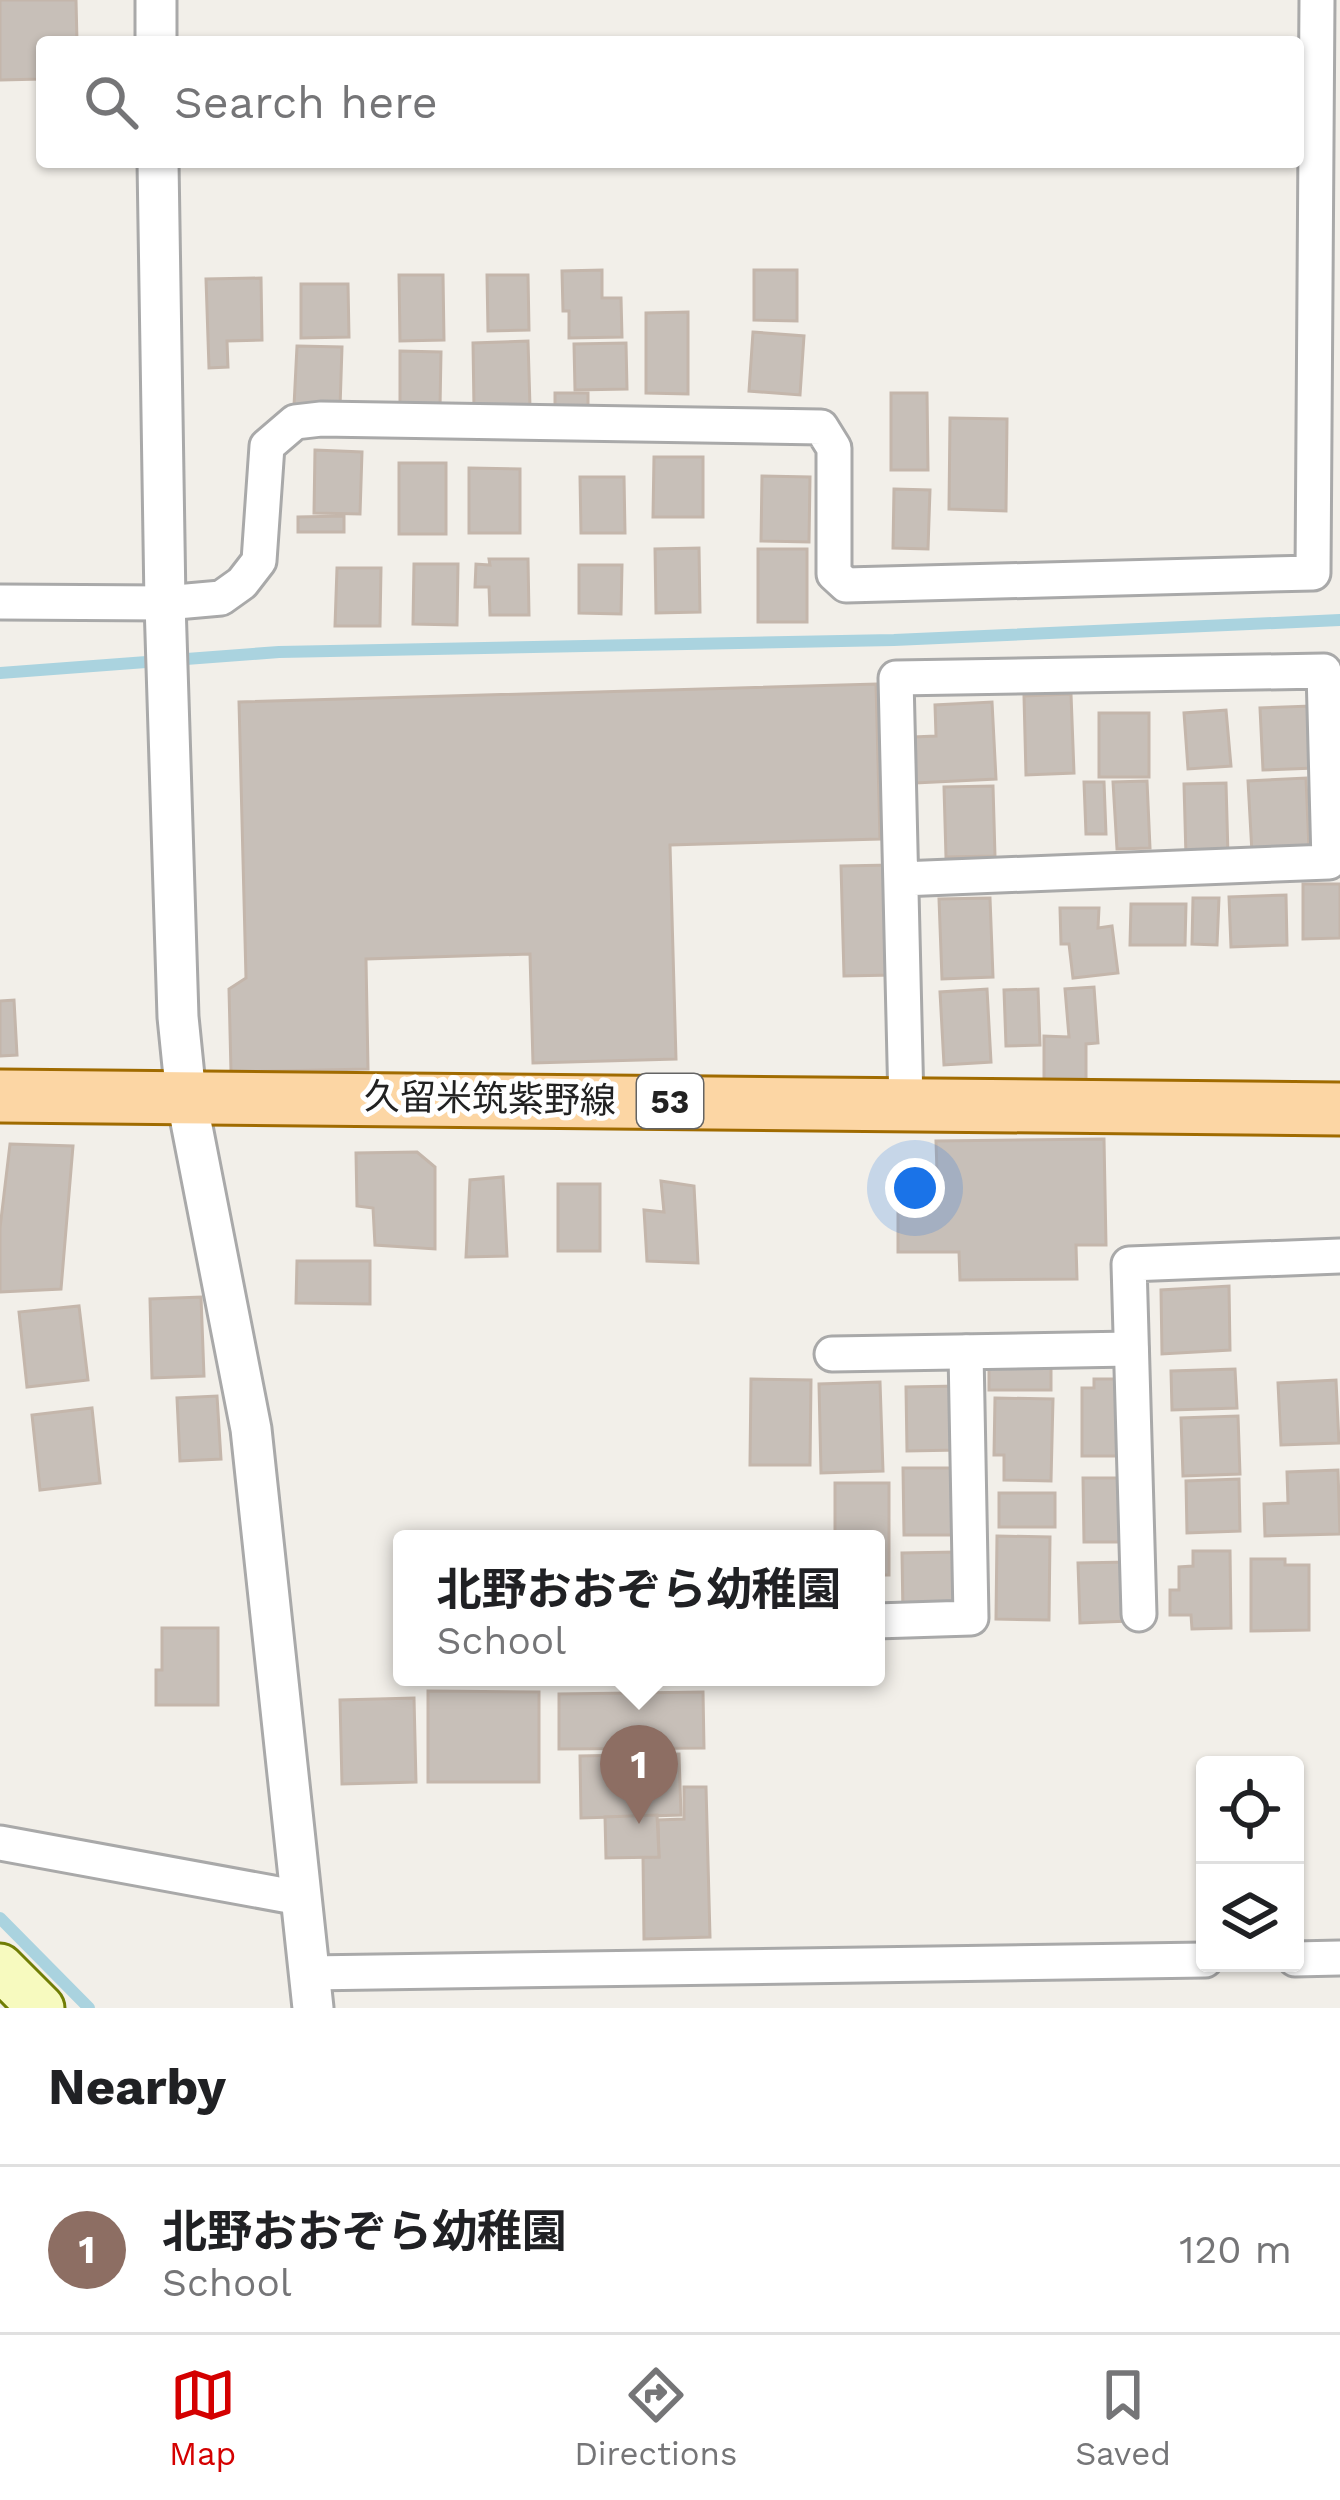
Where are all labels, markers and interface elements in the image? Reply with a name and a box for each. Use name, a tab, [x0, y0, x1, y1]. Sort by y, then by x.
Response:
search box	[36, 36, 1304, 168]
icon: search	[78, 69, 144, 135]
text: Search here	[174, 76, 438, 129]
road number: 53	[637, 1074, 703, 1128]
street label: 久留米筑紫野線	[364, 1076, 616, 1122]
your location	[885, 1158, 945, 1218]
popup	[393, 1530, 885, 1686]
text: 北野おおぞら幼稚園	[436, 1563, 842, 1616]
text: School	[436, 1618, 566, 1663]
pin: 1	[600, 1725, 678, 1824]
map controls	[1196, 1756, 1304, 1972]
button: locate	[1196, 1756, 1304, 1864]
button: layers	[1196, 1864, 1304, 1972]
text: Nearby	[48, 2057, 226, 2116]
text: 北野おおぞら幼稚園	[162, 2205, 567, 2258]
text: 1	[79, 2227, 95, 2272]
text: 120 m	[1179, 2227, 1292, 2272]
text: School	[162, 2260, 292, 2305]
tab: Map	[169, 2362, 236, 2473]
tab: Directions	[574, 2362, 737, 2473]
tab: Saved	[1075, 2362, 1171, 2473]

